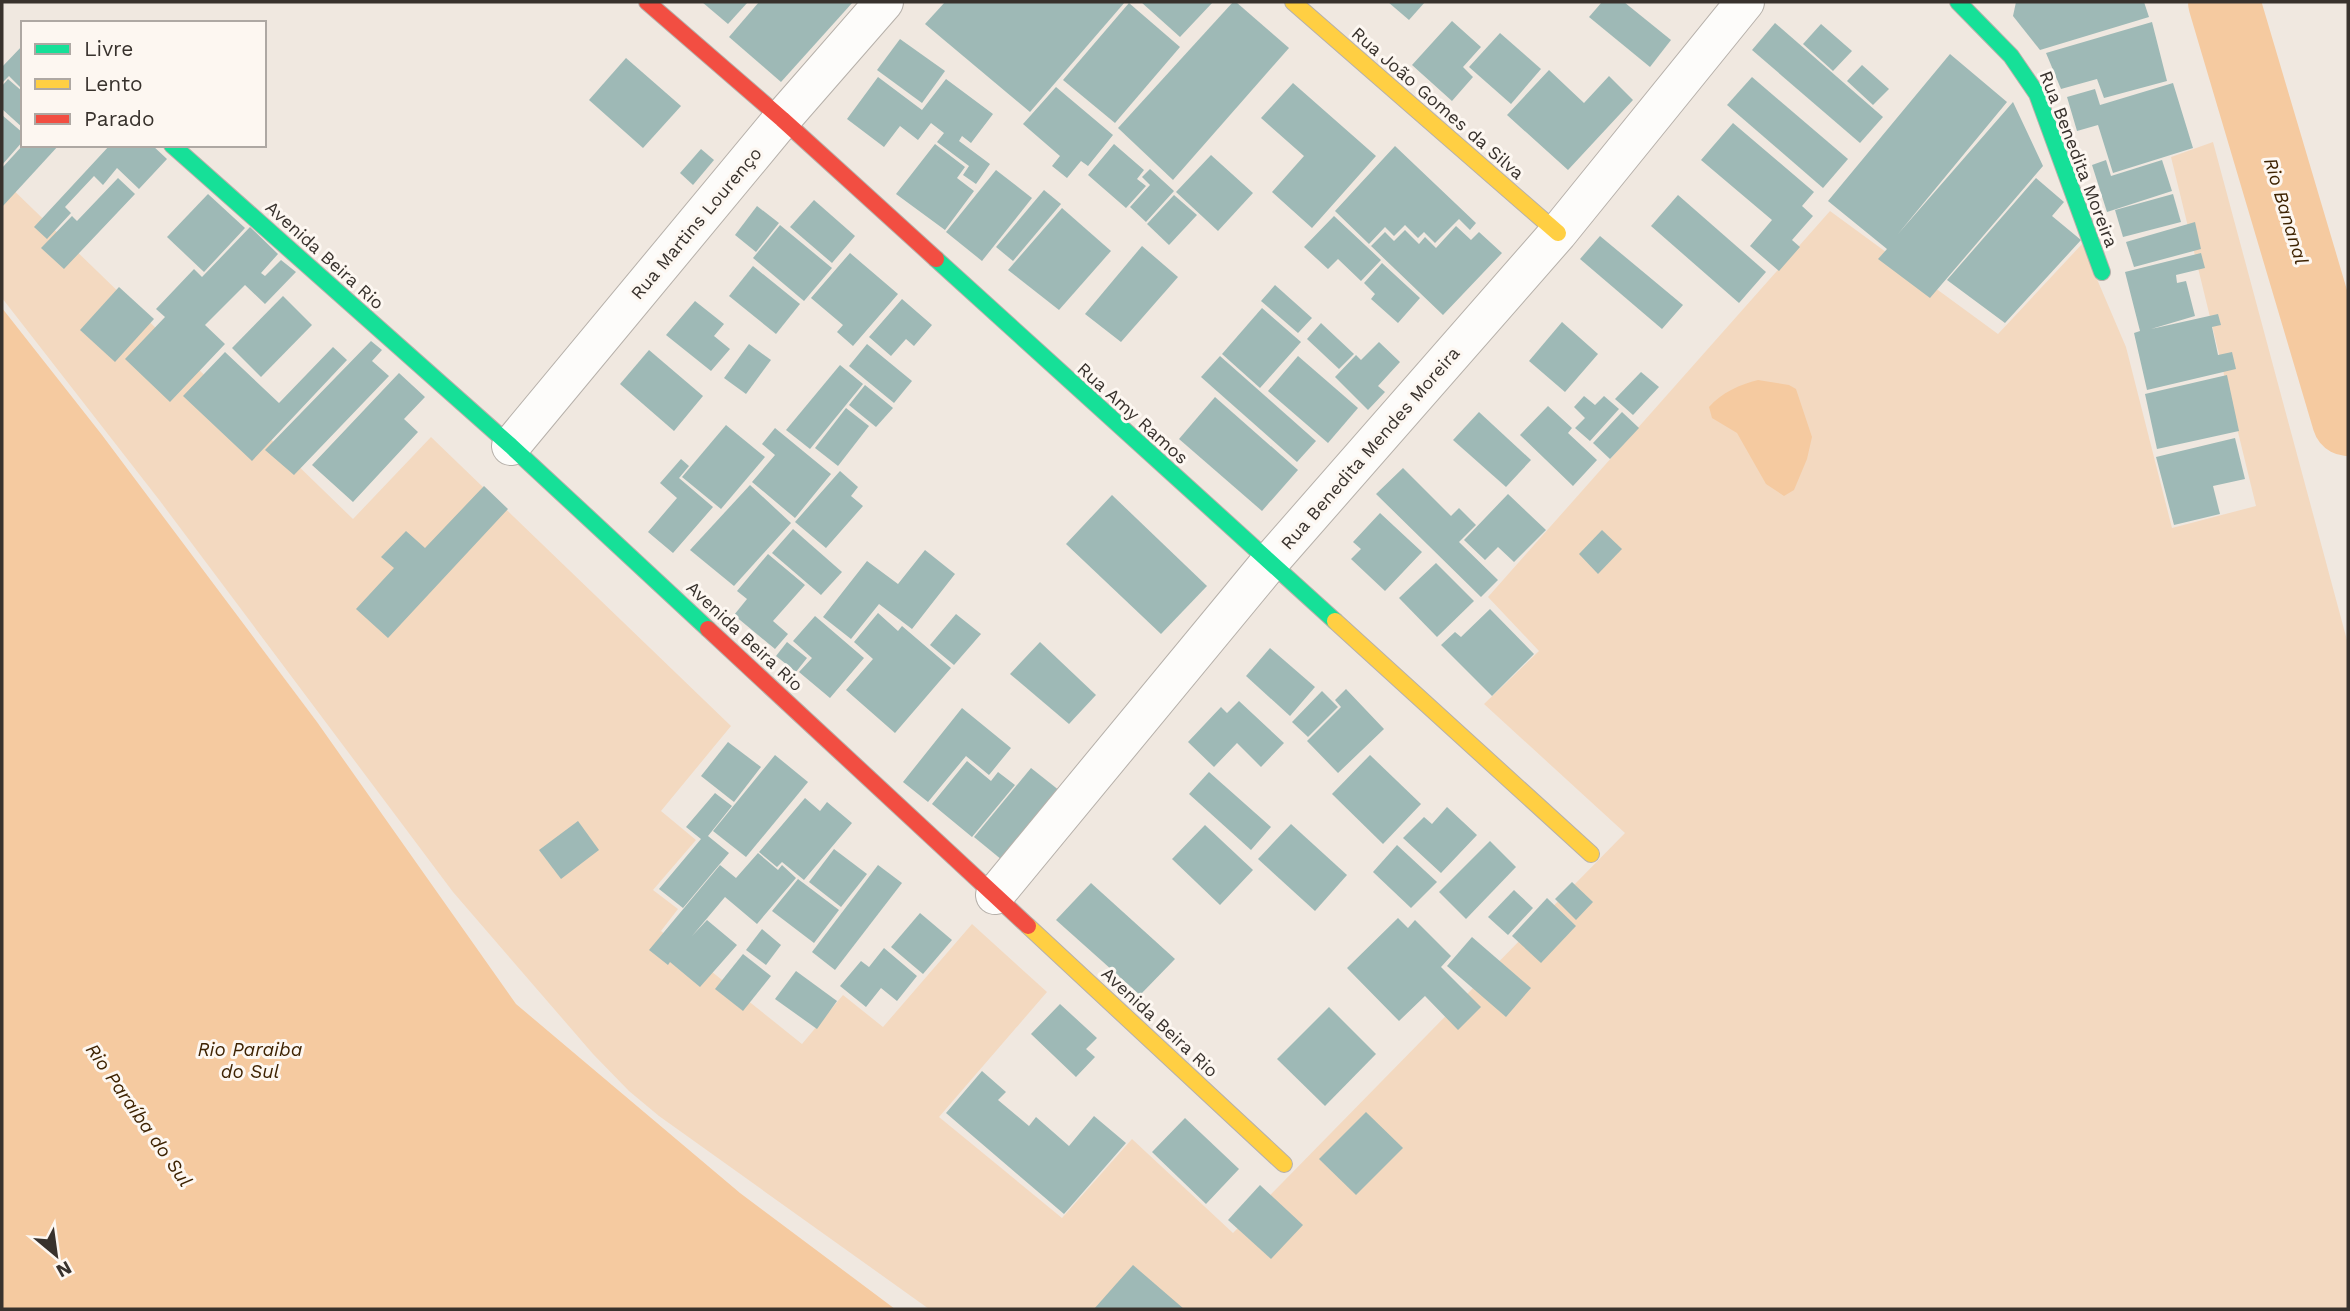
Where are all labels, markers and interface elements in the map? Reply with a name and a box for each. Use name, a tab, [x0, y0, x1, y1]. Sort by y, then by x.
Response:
legend	[21, 21, 266, 147]
street label: Rua João Gomes da Silva	[1348, 23, 1528, 183]
text: Livre	[84, 36, 133, 61]
street label: Rua Benedita Moreira	[2036, 68, 2122, 250]
text: Lento	[84, 71, 143, 96]
text: Parado	[84, 106, 155, 131]
street label: Rua Martins Lourenço	[626, 143, 766, 303]
water label: Rio Bananal	[2259, 155, 2313, 267]
street label: Avenida Beira Rio	[262, 196, 388, 314]
street label: Rua Benedita Mendes Moreira	[1276, 342, 1464, 554]
street label: Rua Amy Ramos	[1073, 358, 1193, 468]
street label: Avenida Beira Rio	[682, 577, 808, 695]
street label: Avenida Beira Rio	[1097, 963, 1223, 1081]
water label: Rio Paraiba do Sul	[198, 1038, 303, 1083]
water label: Rio Paraíba do Sul	[81, 1039, 197, 1191]
north arrow	[21, 1220, 91, 1290]
text: N	[52, 1256, 76, 1283]

